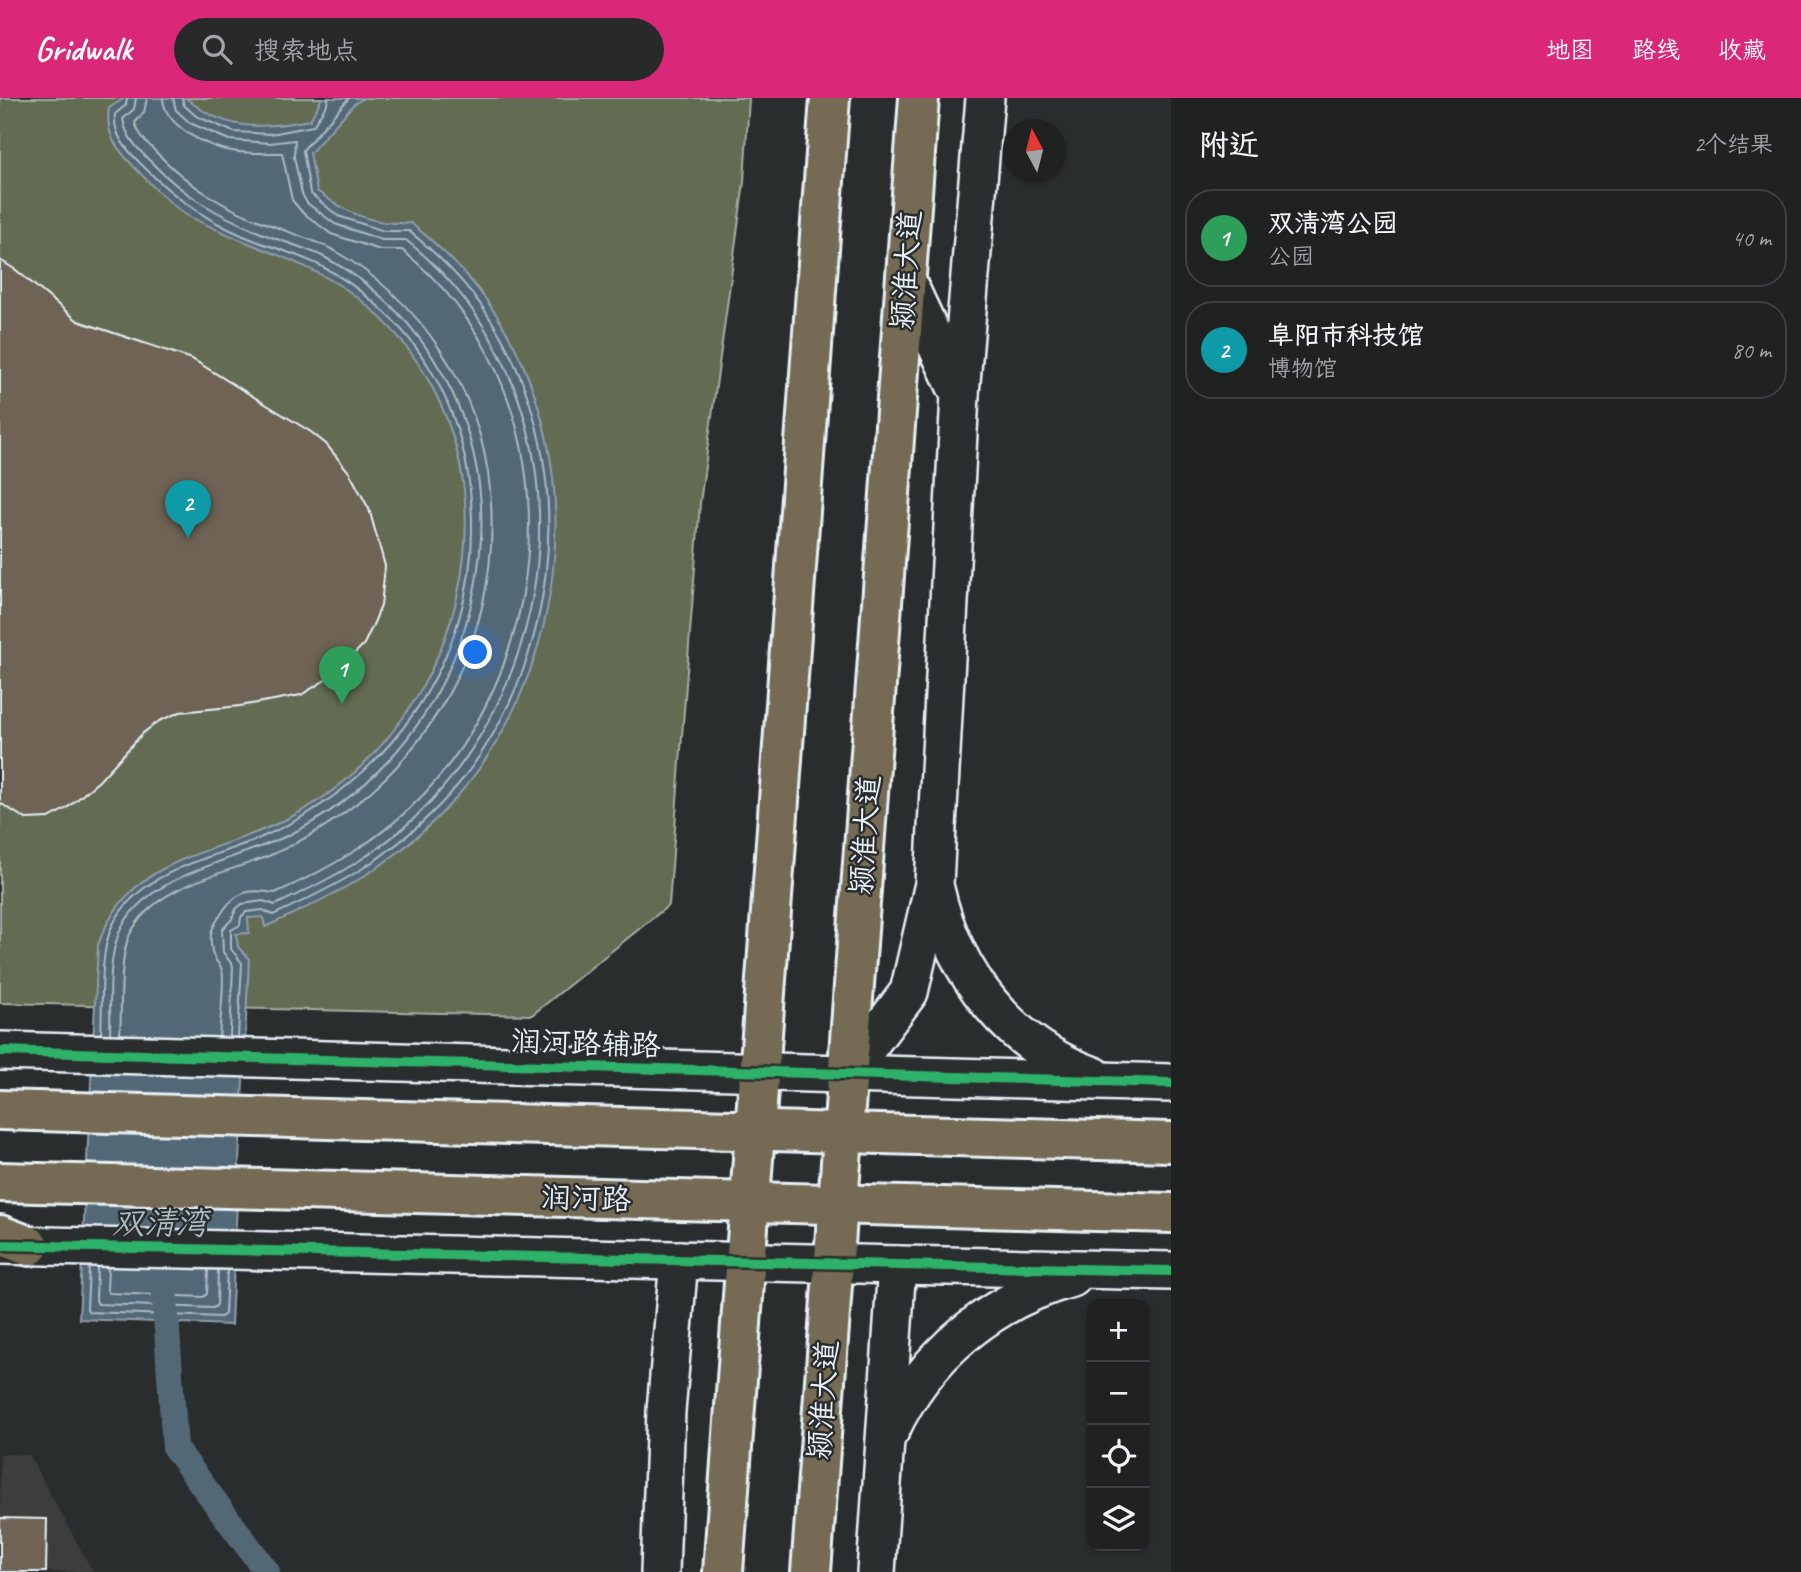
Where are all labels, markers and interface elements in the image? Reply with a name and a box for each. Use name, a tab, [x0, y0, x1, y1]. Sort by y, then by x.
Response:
search box	[174, 18, 664, 81]
text: Gridwalk	[35, 28, 132, 70]
icon: search	[198, 30, 236, 68]
text: 搜索地点	[254, 34, 358, 67]
text: 地图	[1546, 35, 1594, 65]
text: 路线	[1632, 35, 1680, 65]
text: 收藏	[1718, 35, 1766, 65]
north arrow	[1003, 119, 1066, 182]
text: 附近	[1199, 126, 1259, 164]
text: 2个结果	[1694, 130, 1773, 159]
text: 双清湾公园	[1268, 207, 1398, 240]
street label: 颍淮大道	[883, 209, 929, 331]
text: 1	[1219, 224, 1229, 253]
text: 40 m	[1732, 224, 1771, 253]
text: 公园	[1268, 242, 1314, 271]
text: 阜阳市科技馆	[1268, 319, 1424, 352]
text: 2	[1219, 336, 1229, 365]
text: 80 m	[1732, 336, 1771, 365]
text: 博物馆	[1268, 354, 1337, 383]
pin: 2	[165, 480, 211, 538]
your location	[458, 635, 492, 669]
pin: 1	[319, 646, 365, 704]
street label: 颍淮大道	[842, 774, 888, 896]
street label: 润河路辅路	[510, 1021, 662, 1065]
street label: 润河路	[540, 1177, 632, 1219]
water label: 双清湾	[112, 1203, 212, 1244]
map controls	[1087, 1299, 1150, 1551]
button: +	[1087, 1299, 1150, 1362]
street label: 颍淮大道	[800, 1339, 846, 1461]
button: −	[1087, 1362, 1150, 1425]
button: locate	[1087, 1425, 1150, 1488]
button: layers	[1087, 1488, 1150, 1551]

